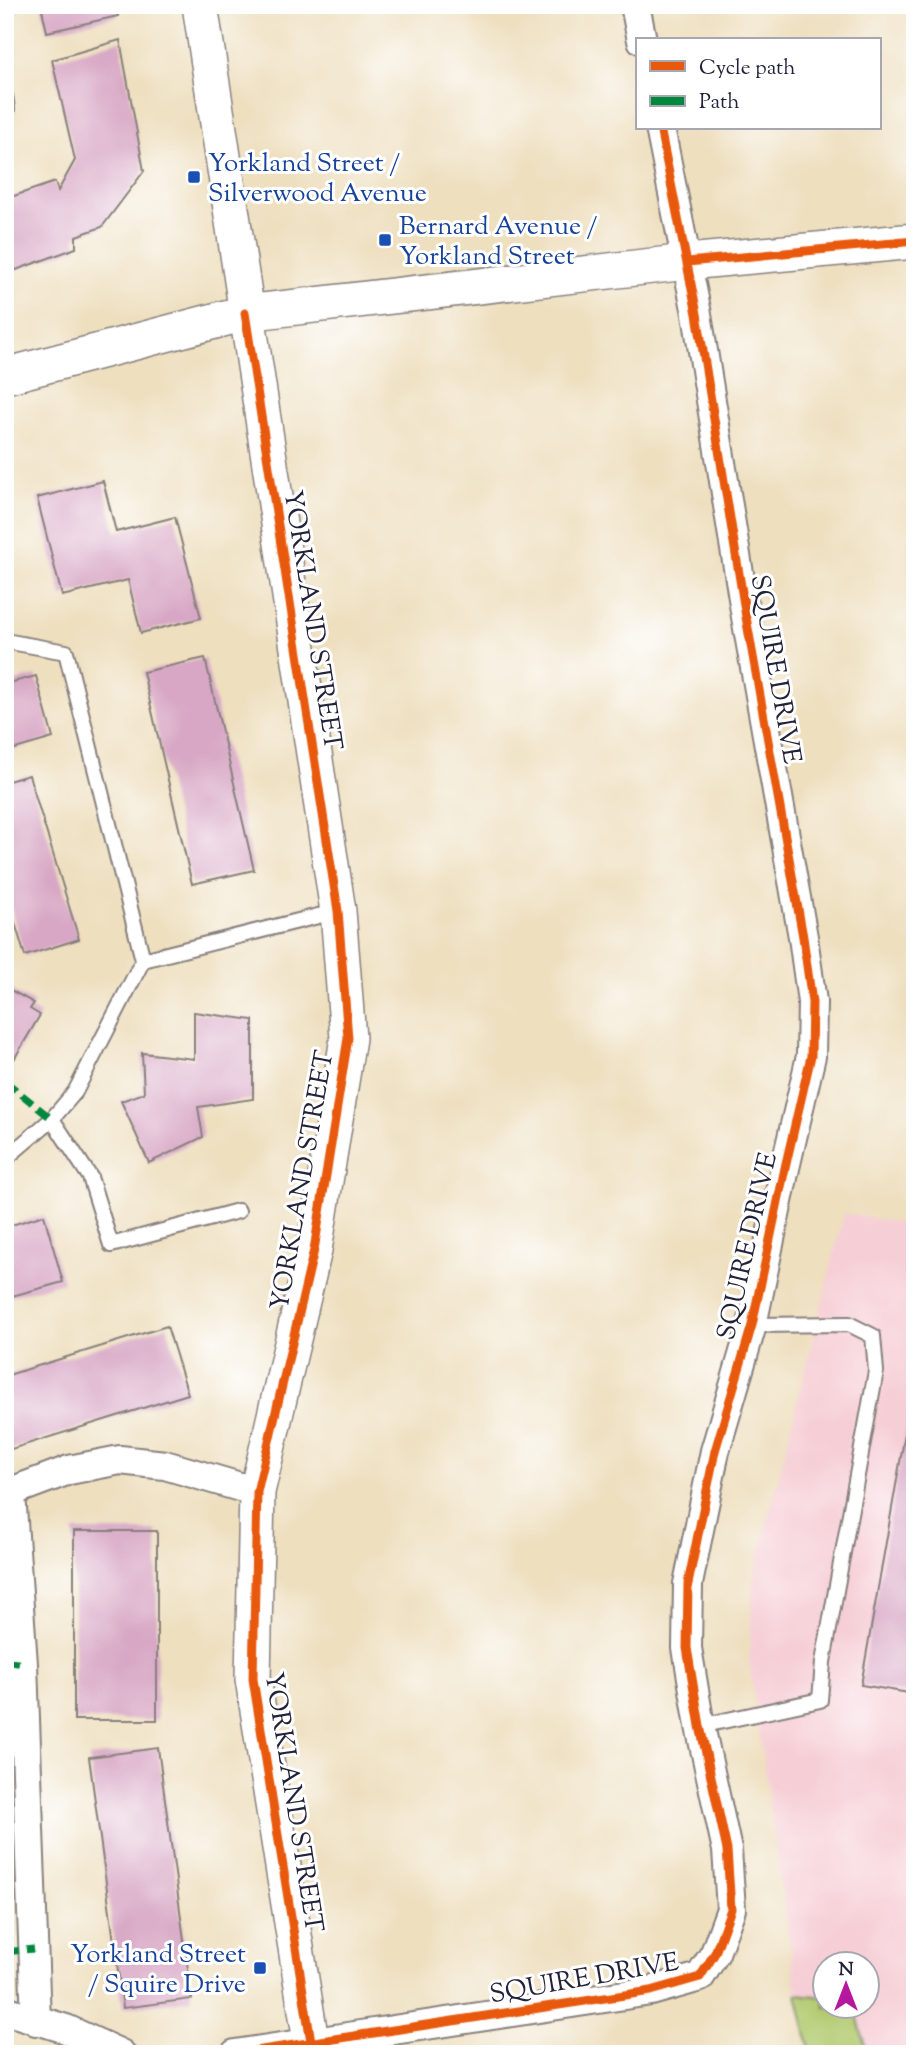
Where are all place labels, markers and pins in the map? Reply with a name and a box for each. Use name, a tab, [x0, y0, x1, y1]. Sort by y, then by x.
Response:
place label: Yorkland Street / Silverwood Avenue	[208, 146, 427, 213]
marker: Yorkland Street / Silverwood Avenue	[186, 169, 202, 185]
place label: Bernard Avenue / Yorkland Street	[399, 209, 598, 276]
marker: Bernard Avenue / Yorkland Street	[377, 232, 393, 248]
place label: Yorkland Street / Squire Drive	[70, 1937, 246, 2004]
marker: Yorkland Street / Squire Drive	[252, 1960, 268, 1976]

